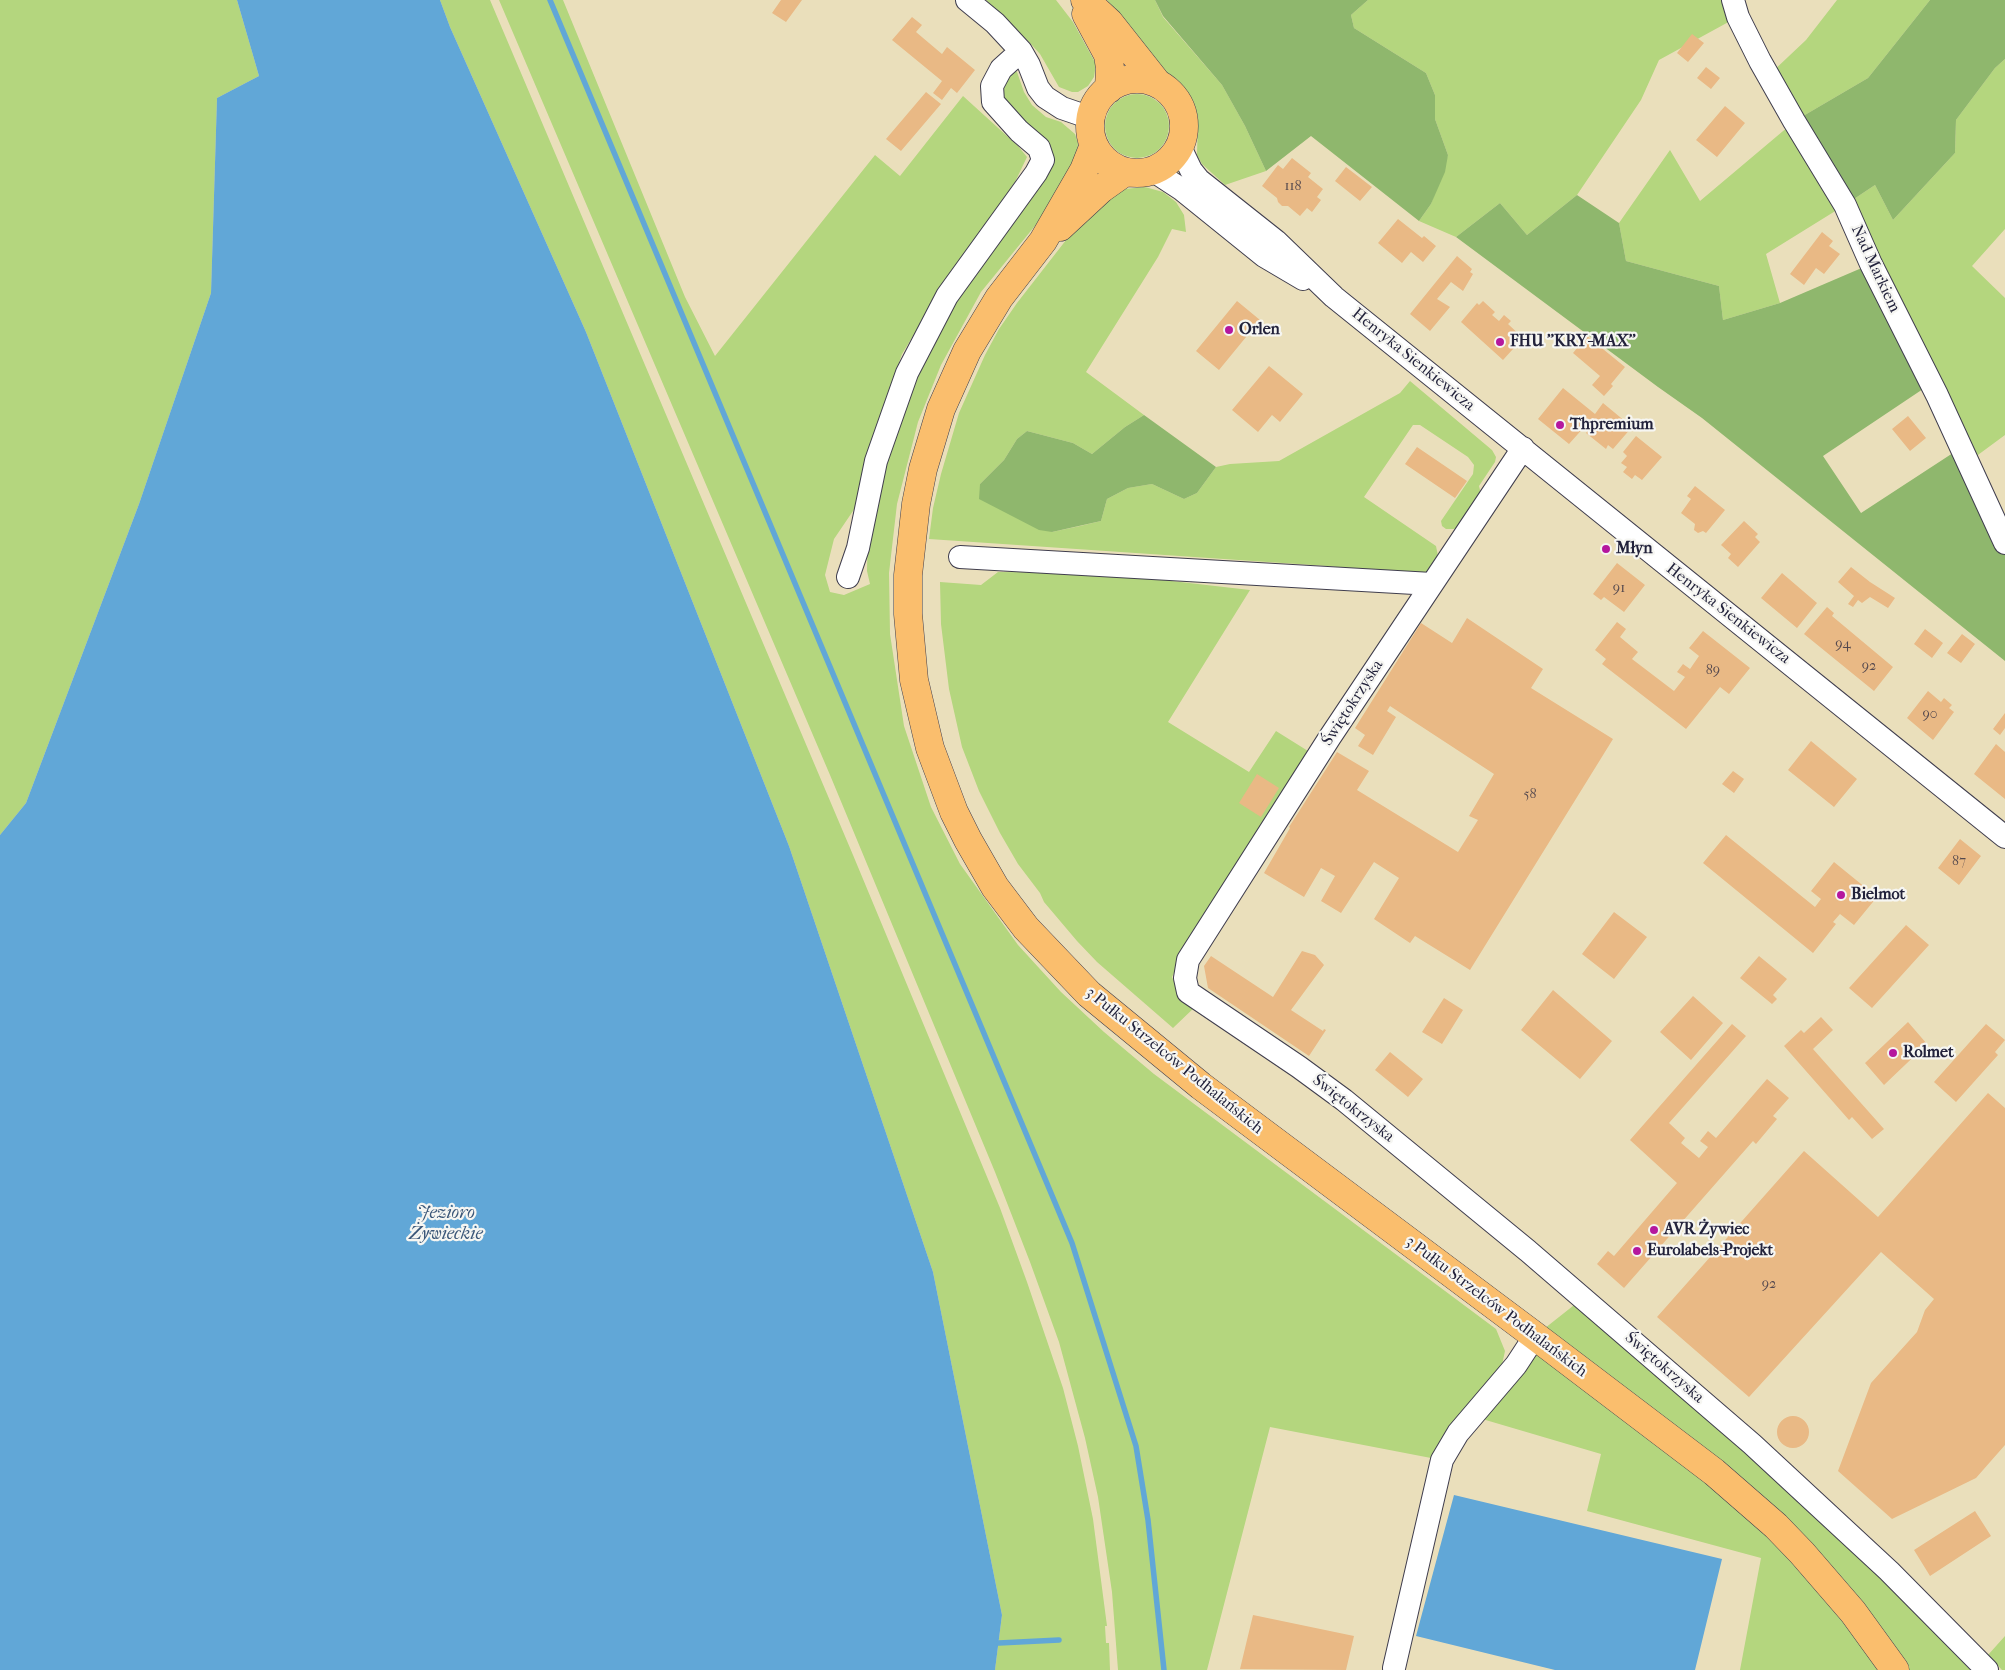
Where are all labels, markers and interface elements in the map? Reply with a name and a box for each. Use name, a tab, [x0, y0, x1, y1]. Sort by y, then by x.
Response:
house number: 118	[1284, 179, 1302, 195]
street label: Nad Markiem	[1846, 222, 1904, 316]
street label: Henryka Sienkiewicza	[1348, 305, 1478, 415]
place label: Orlen	[1239, 320, 1280, 340]
marker: Orlen	[1223, 324, 1235, 336]
place label: FHU ''KRY-MAX''	[1510, 332, 1636, 352]
marker: FHU ''KRY-MAX''	[1494, 336, 1506, 348]
place label: Thpremium	[1570, 415, 1654, 435]
marker: Thpremium	[1554, 419, 1566, 431]
place label: Młyn	[1616, 539, 1652, 559]
marker: Młyn	[1600, 543, 1612, 555]
street label: Henryka Sienkiewicza	[1662, 559, 1794, 669]
house number: 91	[1613, 581, 1625, 597]
house number: 94	[1835, 637, 1851, 653]
street label: Świętokrzyska	[1318, 657, 1388, 749]
house number: 92	[1862, 659, 1876, 675]
house number: 89	[1706, 663, 1720, 679]
house number: 90	[1922, 707, 1938, 723]
house number: 58	[1523, 787, 1537, 803]
house number: 87	[1952, 854, 1966, 870]
place label: Bielmot	[1851, 885, 1905, 905]
marker: Bielmot	[1835, 889, 1847, 901]
street label: 3 Pułku Strzelców Podhalańskich	[1082, 984, 1266, 1138]
place label: Rolmet	[1903, 1043, 1954, 1063]
marker: Rolmet	[1887, 1047, 1899, 1059]
street label: Świętokrzyska	[1308, 1071, 1398, 1147]
water label: Jezioro Żywieckie	[409, 1203, 483, 1246]
place label: AVR Żywiec	[1664, 1220, 1749, 1240]
marker: AVR Żywiec	[1648, 1224, 1660, 1236]
street label: 3 Pułku Strzelców Podhalańskich	[1401, 1232, 1591, 1382]
place label: Eurolabels-Projekt	[1647, 1241, 1773, 1261]
marker: Eurolabels-Projekt	[1631, 1245, 1643, 1257]
house number: 92	[1762, 1277, 1776, 1293]
street label: Świętokrzyska	[1621, 1329, 1707, 1407]

